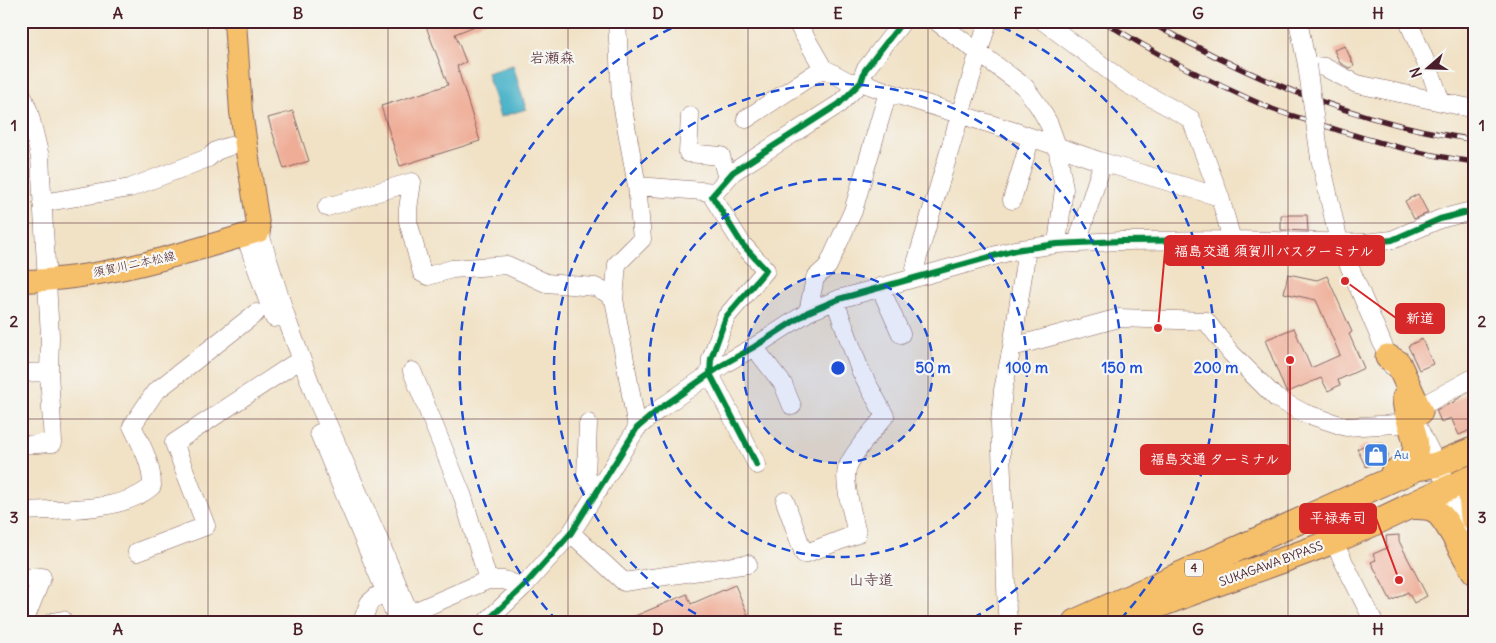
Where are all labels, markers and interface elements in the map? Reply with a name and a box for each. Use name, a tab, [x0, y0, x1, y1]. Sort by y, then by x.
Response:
text: A	[113, 3, 123, 23]
text: B	[293, 3, 304, 23]
text: C	[473, 3, 484, 23]
text: D	[652, 3, 664, 23]
text: E	[833, 3, 843, 23]
text: F	[1013, 3, 1023, 23]
text: G	[1192, 3, 1204, 23]
text: H	[1372, 3, 1384, 23]
north arrow	[1404, 42, 1454, 92]
district label: 岩瀬森	[529, 48, 575, 67]
text: N	[1406, 65, 1426, 80]
text: 1	[11, 115, 17, 135]
text: 1	[1479, 115, 1485, 135]
callout: 福島交通 須賀川バスターミナル	[1165, 236, 1384, 265]
text: 福島交通 須賀川バスターミナル	[1174, 242, 1374, 260]
street label: 須賀川二本松線	[91, 247, 177, 280]
callout: 新道	[1396, 304, 1444, 333]
text: 新道	[1406, 309, 1434, 327]
text: 2	[10, 311, 19, 331]
text: 2	[1478, 311, 1487, 331]
text: 50 m	[915, 358, 951, 377]
text: 100 m	[1006, 358, 1048, 377]
text: 150 m	[1101, 358, 1143, 377]
text: 200 m	[1194, 358, 1238, 377]
centre of rings	[829, 359, 847, 377]
shop icon: Au	[1363, 442, 1389, 468]
callout: 福島交通 ターミナル	[1141, 445, 1290, 474]
place label: Au	[1394, 447, 1409, 462]
text: 福島交通 ターミナル	[1150, 450, 1280, 468]
callout: 平禄寿司	[1300, 504, 1376, 533]
text: 3	[9, 507, 19, 527]
text: 3	[1477, 507, 1487, 527]
text: 平禄寿司	[1310, 509, 1366, 527]
street label: SUKAGAWA BYPASS	[1217, 538, 1325, 589]
road number: 4	[1185, 560, 1203, 576]
district label: 山寺道	[848, 570, 894, 589]
text: A	[113, 619, 123, 639]
text: B	[293, 619, 304, 639]
text: C	[473, 619, 484, 639]
text: D	[652, 619, 664, 639]
text: E	[833, 619, 843, 639]
text: F	[1013, 619, 1023, 639]
text: G	[1192, 619, 1204, 639]
text: H	[1372, 619, 1384, 639]

